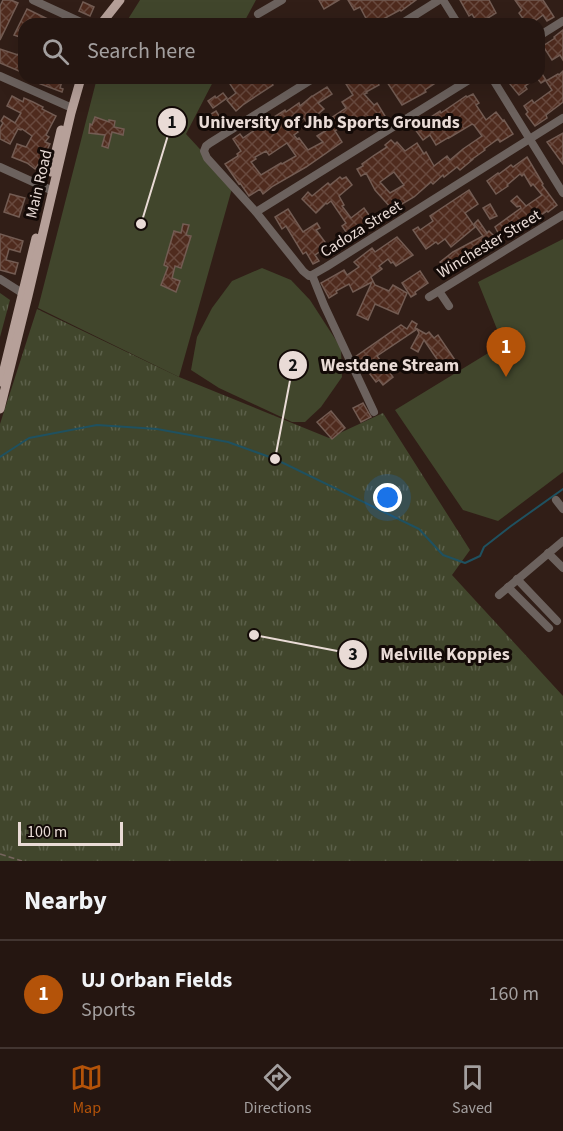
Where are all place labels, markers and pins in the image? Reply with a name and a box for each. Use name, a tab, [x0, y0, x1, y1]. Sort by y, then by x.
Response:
callout: University of Jhb Sports Grounds	[157, 104, 472, 140]
pin: 1	[486, 328, 526, 377]
callout: Westdene Stream	[278, 347, 471, 383]
callout: Melville Koppies	[338, 636, 521, 672]

